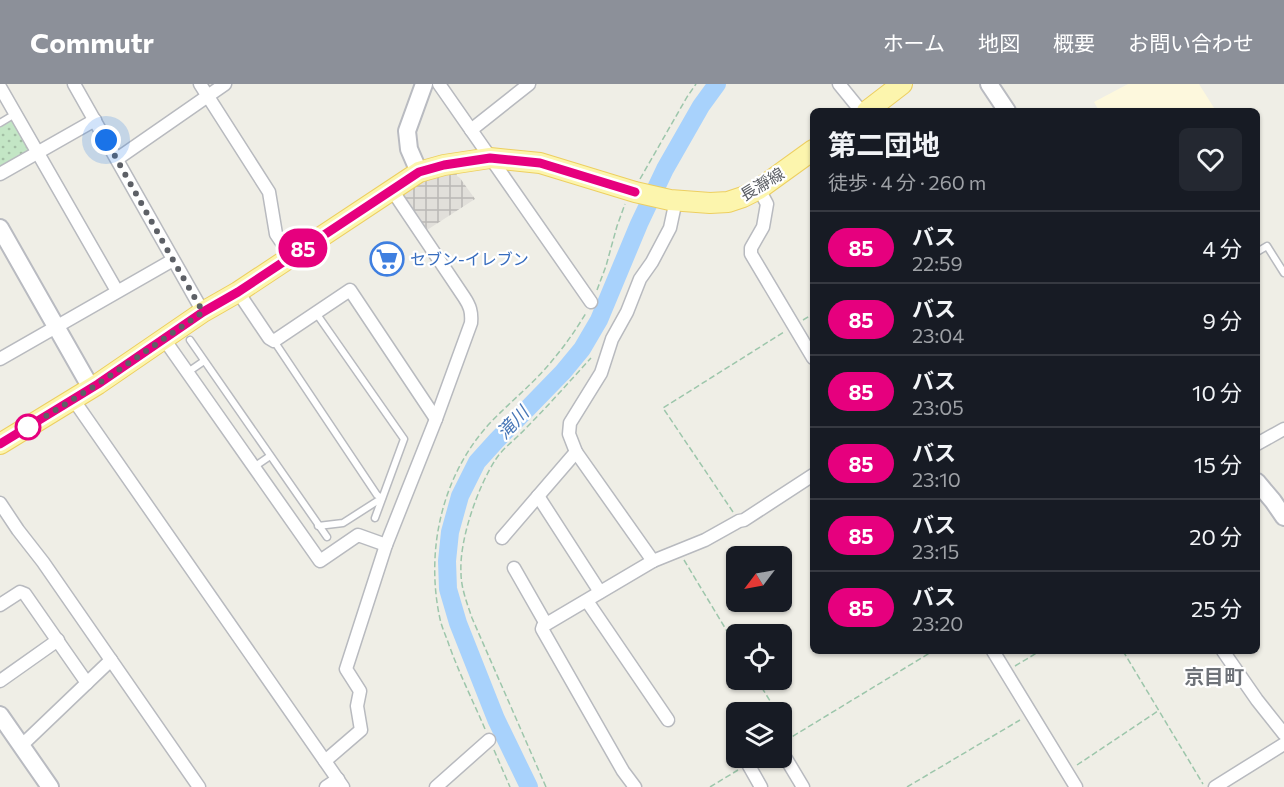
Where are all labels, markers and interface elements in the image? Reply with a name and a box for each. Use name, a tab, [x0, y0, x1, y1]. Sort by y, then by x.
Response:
text: Commutr	[30, 25, 154, 59]
text: ホーム	[883, 30, 945, 55]
text: 地図	[978, 30, 1020, 55]
text: 概要	[1053, 30, 1095, 55]
text: お問い合わせ	[1128, 30, 1254, 55]
your location	[91, 125, 121, 155]
text: 第二団地	[828, 127, 940, 161]
button: heart	[1179, 128, 1242, 191]
street label: 長瀞線	[736, 163, 787, 204]
text: 徒歩 · 4 分 · 260 m	[828, 170, 986, 194]
text: バス	[912, 223, 956, 250]
line badge: 85	[276, 228, 330, 268]
text: 85	[848, 235, 874, 260]
text: 4 分	[1203, 235, 1242, 262]
text: 85	[290, 236, 316, 261]
supermarket icon: セブン-イレブン	[369, 241, 405, 277]
place label: セブン-イレブン	[410, 249, 529, 268]
text: 22:59	[912, 251, 963, 275]
text: バス	[912, 295, 956, 322]
text: 85	[848, 307, 874, 332]
text: 9 分	[1202, 307, 1242, 334]
text: 23:04	[912, 323, 964, 347]
text: バス	[912, 367, 956, 394]
text: 85	[848, 379, 874, 404]
text: 10 分	[1192, 379, 1242, 406]
text: 23:05	[912, 395, 964, 419]
water label: 滝川	[492, 400, 534, 443]
unlabelled marker	[15, 414, 41, 440]
text: バス	[912, 439, 956, 466]
text: 85	[848, 451, 874, 476]
text: 15 分	[1194, 451, 1242, 478]
text: 23:10	[912, 467, 961, 491]
text: バス	[912, 511, 956, 538]
text: 85	[848, 523, 874, 548]
text: 20 分	[1189, 523, 1242, 550]
text: 23:15	[912, 539, 959, 563]
north arrow	[726, 546, 792, 612]
map controls	[726, 546, 792, 768]
text: バス	[912, 583, 956, 610]
text: 85	[848, 595, 874, 620]
text: 25 分	[1191, 595, 1242, 622]
text: 23:20	[912, 611, 963, 635]
button: locate	[726, 624, 792, 690]
district label: 京目町	[1184, 664, 1244, 688]
button: layers	[726, 702, 792, 768]

